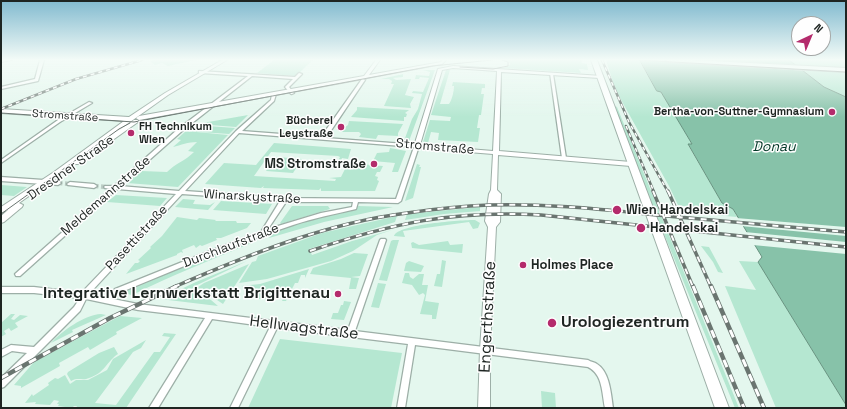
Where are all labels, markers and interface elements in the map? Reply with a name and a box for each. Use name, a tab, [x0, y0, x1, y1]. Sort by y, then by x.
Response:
north arrow	[791, 16, 831, 56]
text: N	[811, 20, 826, 36]
place label: Bertha-von-Suttner-Gymnasium	[654, 105, 824, 119]
street label: Stromstraße	[31, 107, 99, 125]
marker: Bertha-von-Suttner-Gymnasium	[827, 107, 837, 117]
place label: Bücherei Leystraße	[279, 114, 333, 140]
place label: FH Technikum Wien	[139, 120, 212, 146]
marker: Bücherei Leystraße	[336, 122, 346, 132]
marker: FH Technikum Wien	[126, 128, 136, 138]
street label: Dresdner Straße	[25, 132, 117, 204]
street label: Stromstraße	[395, 136, 475, 158]
water label: Donau	[753, 139, 795, 155]
street label: Meldemannstraße	[58, 153, 154, 239]
place label: MS Stromstraße	[264, 156, 366, 172]
marker: MS Stromstraße	[369, 159, 379, 169]
street label: Winarskystraße	[203, 187, 301, 207]
street label: Pasettistraße	[103, 202, 171, 274]
place label: Wien Handelskai	[626, 202, 728, 218]
marker: Wien Handelskai	[611, 204, 623, 216]
street label: Durchlaufstraße	[181, 220, 281, 272]
place label: Handelskai	[650, 220, 718, 236]
marker: Handelskai	[635, 222, 647, 234]
place label: Holmes Place	[531, 257, 613, 273]
marker: Holmes Place	[518, 260, 528, 270]
street label: Engerthstraße	[475, 261, 501, 373]
place label: Integrative Lernwerkstatt Brigittenau	[43, 284, 330, 304]
marker: Integrative Lernwerkstatt Brigittenau	[333, 289, 343, 299]
street label: Hellwagstraße	[248, 312, 360, 344]
place label: Urologiezentrum	[561, 313, 689, 333]
marker: Urologiezentrum	[546, 317, 558, 329]

